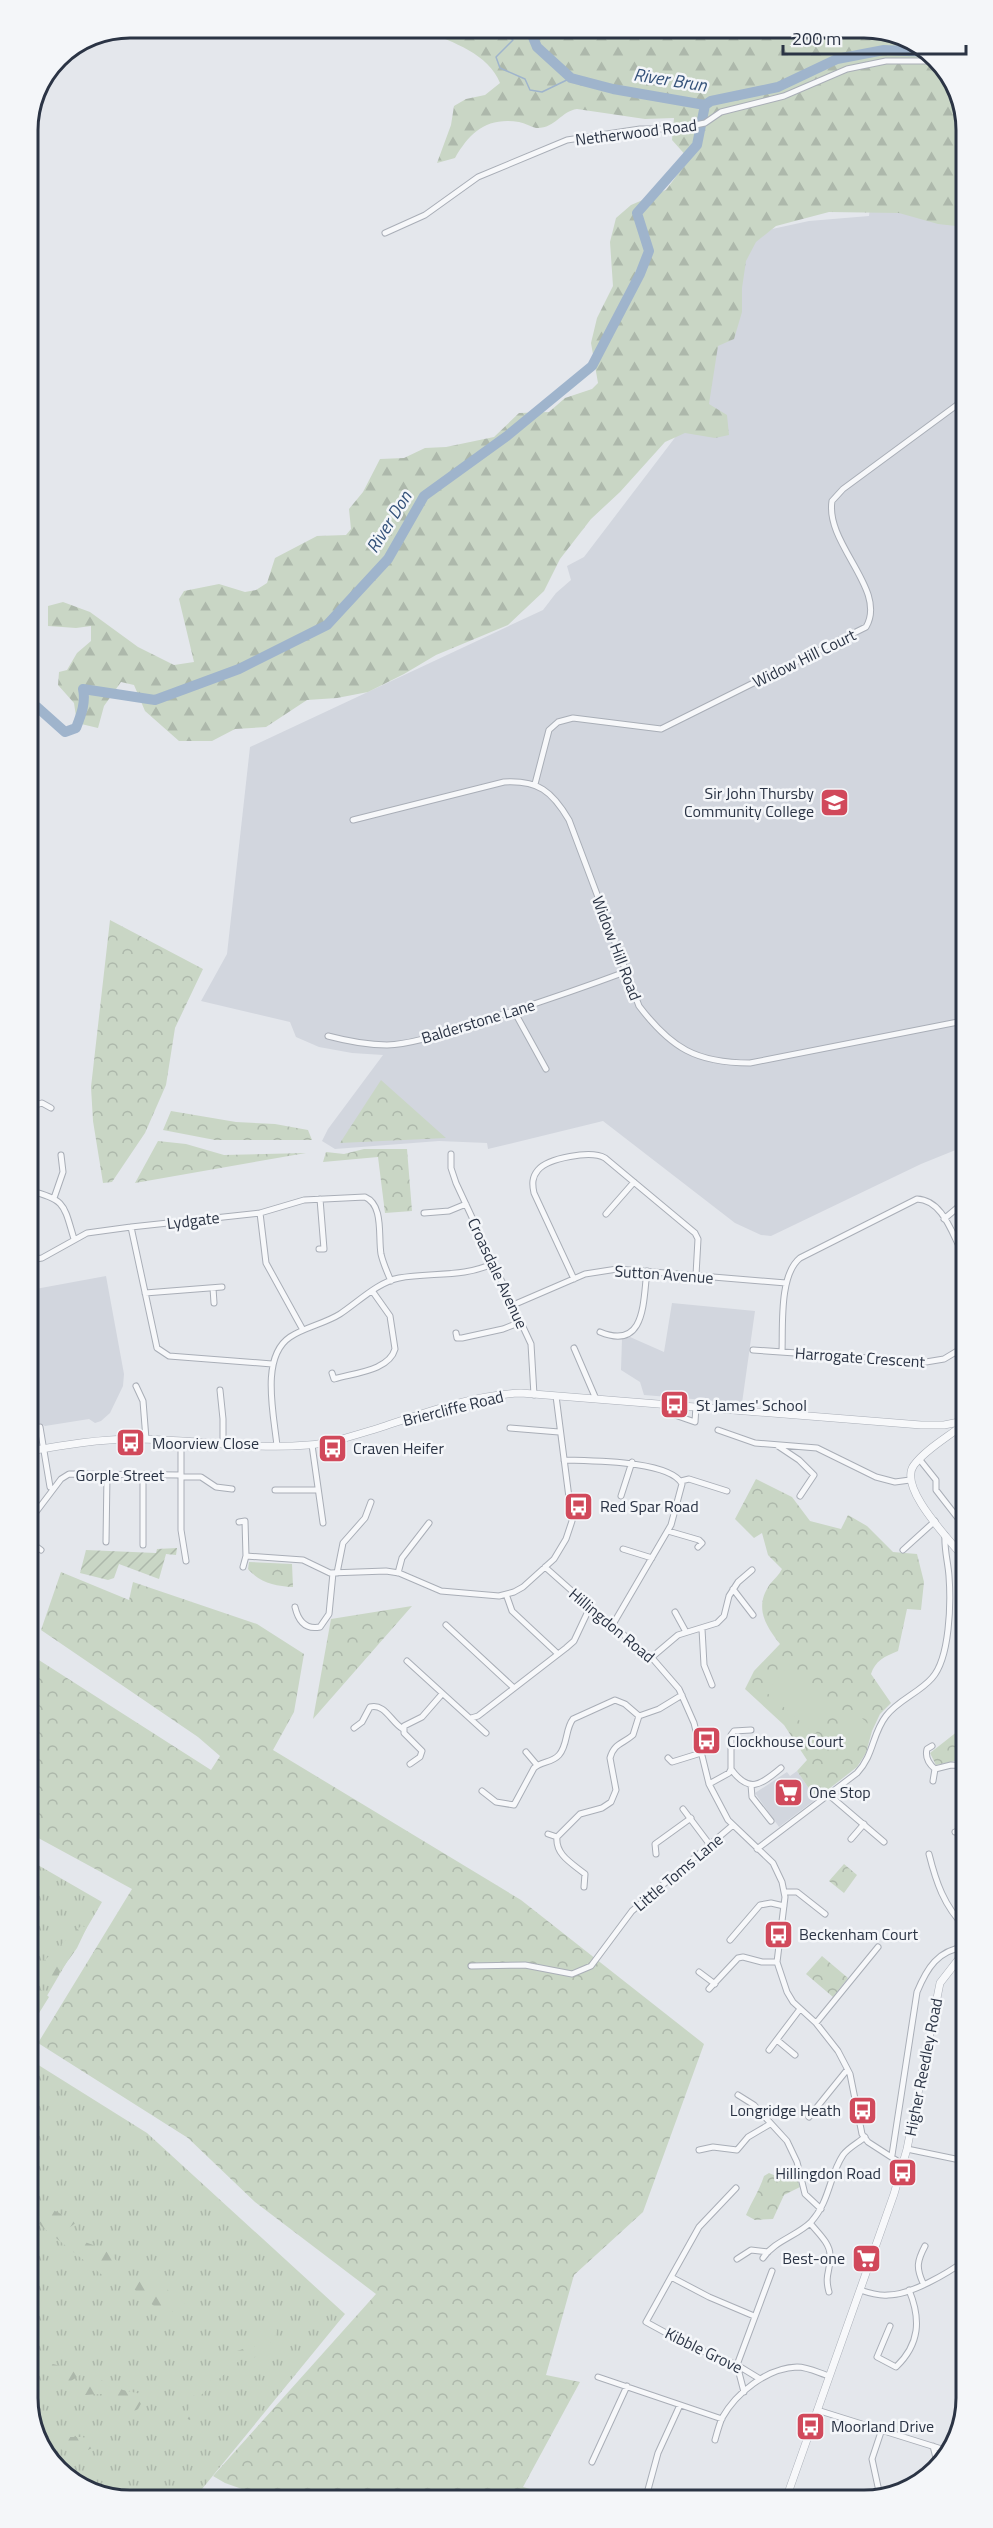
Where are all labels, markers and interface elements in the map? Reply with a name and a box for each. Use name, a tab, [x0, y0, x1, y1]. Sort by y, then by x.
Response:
scale bar	[783, 18, 966, 56]
text: 200 m	[792, 25, 841, 52]
water label: River Brun	[632, 60, 710, 99]
street label: Netherwood Road	[574, 113, 698, 151]
water label: River Don	[359, 485, 419, 558]
street label: Widow Hill Court	[748, 622, 860, 693]
place label: Sir John Thursby Community College	[684, 781, 814, 823]
school or university icon: Sir John Thursby Community College	[819, 786, 851, 818]
street label: Widow Hill Road	[586, 892, 648, 1004]
street label: Balderstone Lane	[418, 992, 538, 1050]
street label: Lydgate	[165, 1205, 221, 1235]
street label: Croasdale Avenue	[462, 1214, 534, 1332]
street label: Sutton Avenue	[614, 1259, 714, 1289]
street label: Harrogate Crescent	[794, 1340, 926, 1374]
street label: Briercliffe Road	[400, 1384, 506, 1432]
bus stop icon: St James' School	[659, 1389, 691, 1421]
place label: St James' School	[696, 1393, 807, 1417]
bus stop icon: Moorview Close	[115, 1427, 147, 1459]
place label: Moorview Close	[152, 1431, 259, 1455]
bus stop icon: Craven Heifer	[316, 1432, 348, 1464]
place label: Craven Heifer	[353, 1436, 444, 1460]
street label: Gorple Street	[76, 1463, 165, 1487]
bus stop icon: Red Spar Road	[563, 1490, 595, 1522]
place label: Red Spar Road	[600, 1494, 699, 1518]
street label: Hillingdon Road	[564, 1582, 660, 1668]
bus stop icon: Clockhouse Court	[690, 1725, 722, 1757]
place label: Clockhouse Court	[727, 1729, 844, 1753]
supermarket icon: One Stop	[772, 1776, 804, 1808]
place label: One Stop	[809, 1780, 871, 1804]
street label: Little Toms Lane	[628, 1828, 728, 1916]
bus stop icon: Beckenham Court	[762, 1918, 794, 1950]
place label: Beckenham Court	[799, 1922, 919, 1946]
street label: Higher Reedley Road	[898, 1996, 948, 2138]
bus stop icon: Longridge Heath	[846, 2094, 878, 2126]
place label: Longridge Heath	[730, 2098, 841, 2122]
bus stop icon: Hillingdon Road	[886, 2157, 918, 2189]
place label: Hillingdon Road	[775, 2161, 881, 2185]
supermarket icon: Best-one	[850, 2242, 882, 2274]
place label: Best-one	[782, 2246, 845, 2270]
street label: Kibble Grove	[661, 2321, 747, 2379]
bus stop icon: Moorland Drive	[794, 2410, 826, 2442]
place label: Moorland Drive	[831, 2414, 934, 2438]

